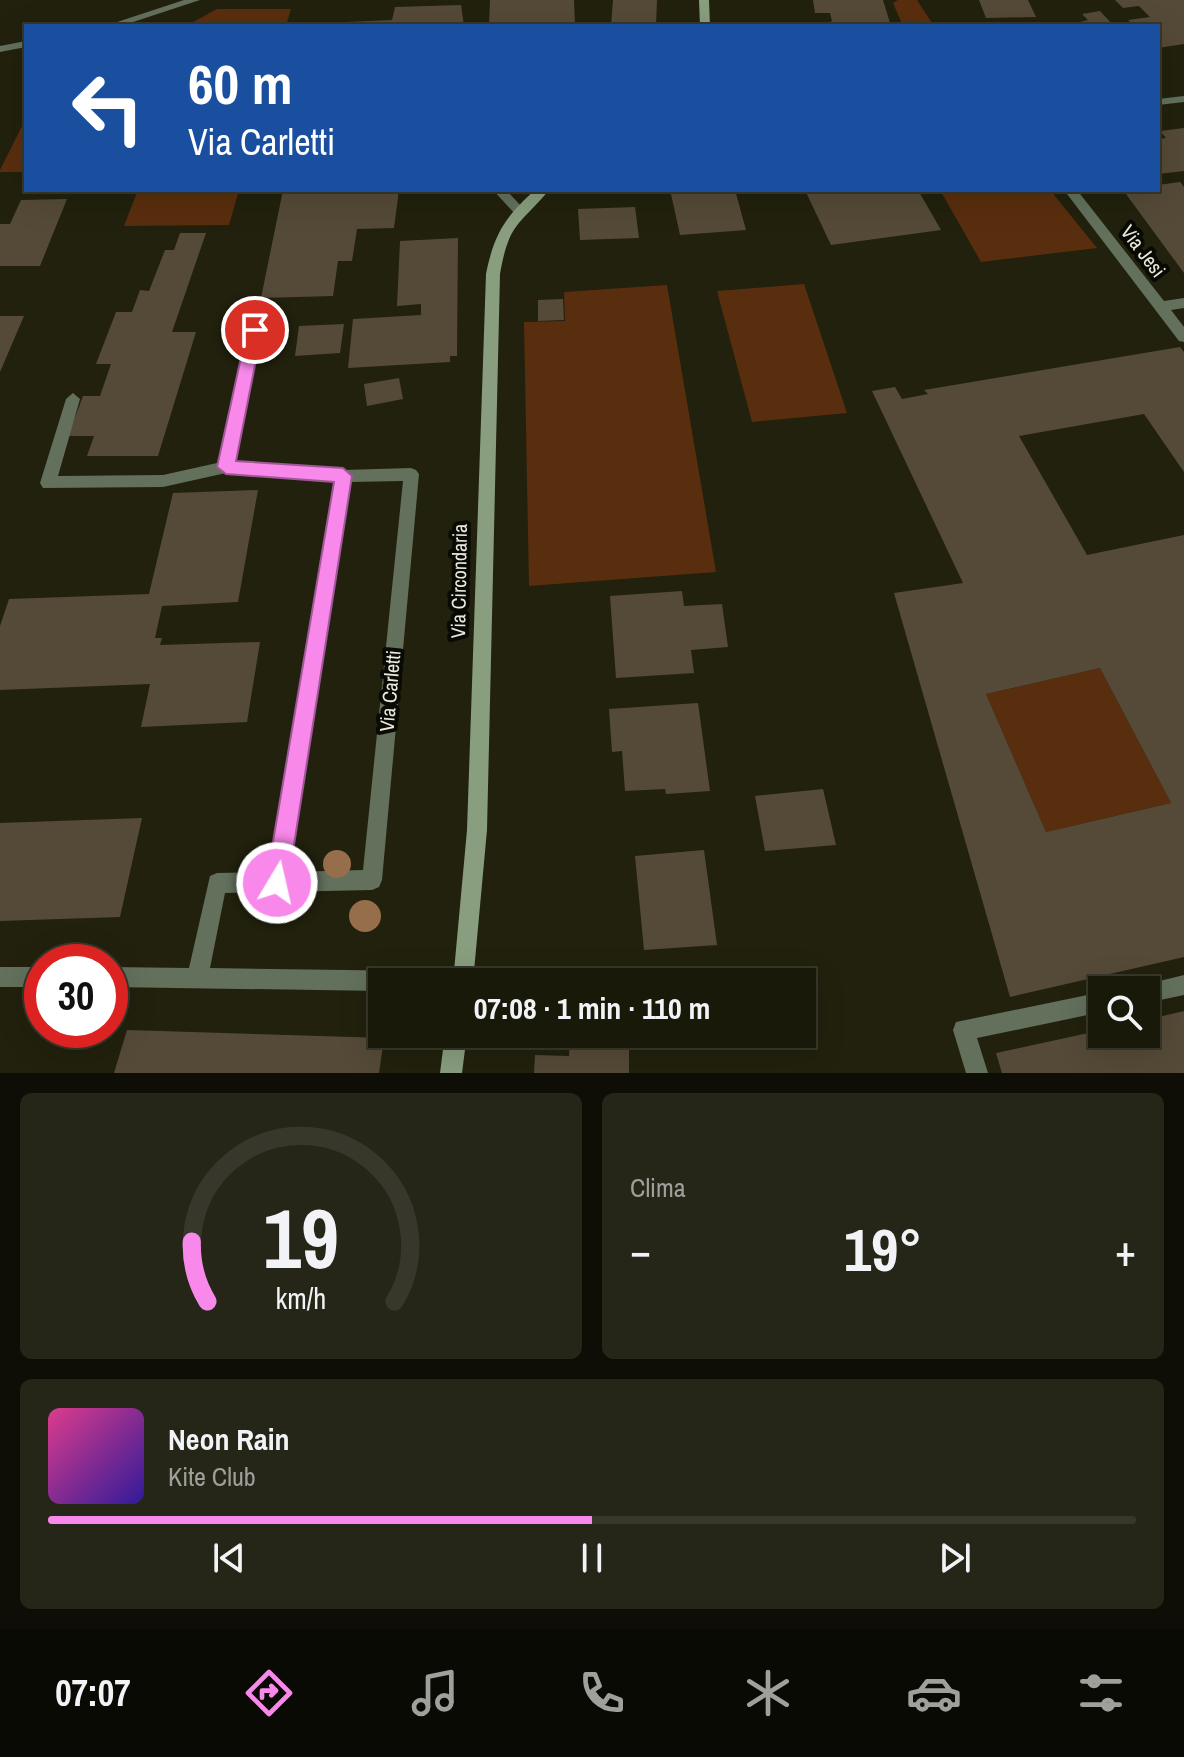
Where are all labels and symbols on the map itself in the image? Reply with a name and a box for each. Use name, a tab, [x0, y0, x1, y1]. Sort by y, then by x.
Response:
street label: Via Jesi	[1115, 219, 1172, 282]
pin	[221, 296, 289, 364]
street label: Via Circondaria	[444, 523, 473, 639]
street label: Via Carletti	[372, 649, 407, 733]
position arrow	[235, 841, 319, 925]
speed limit sign: 30	[24, 944, 128, 1048]

